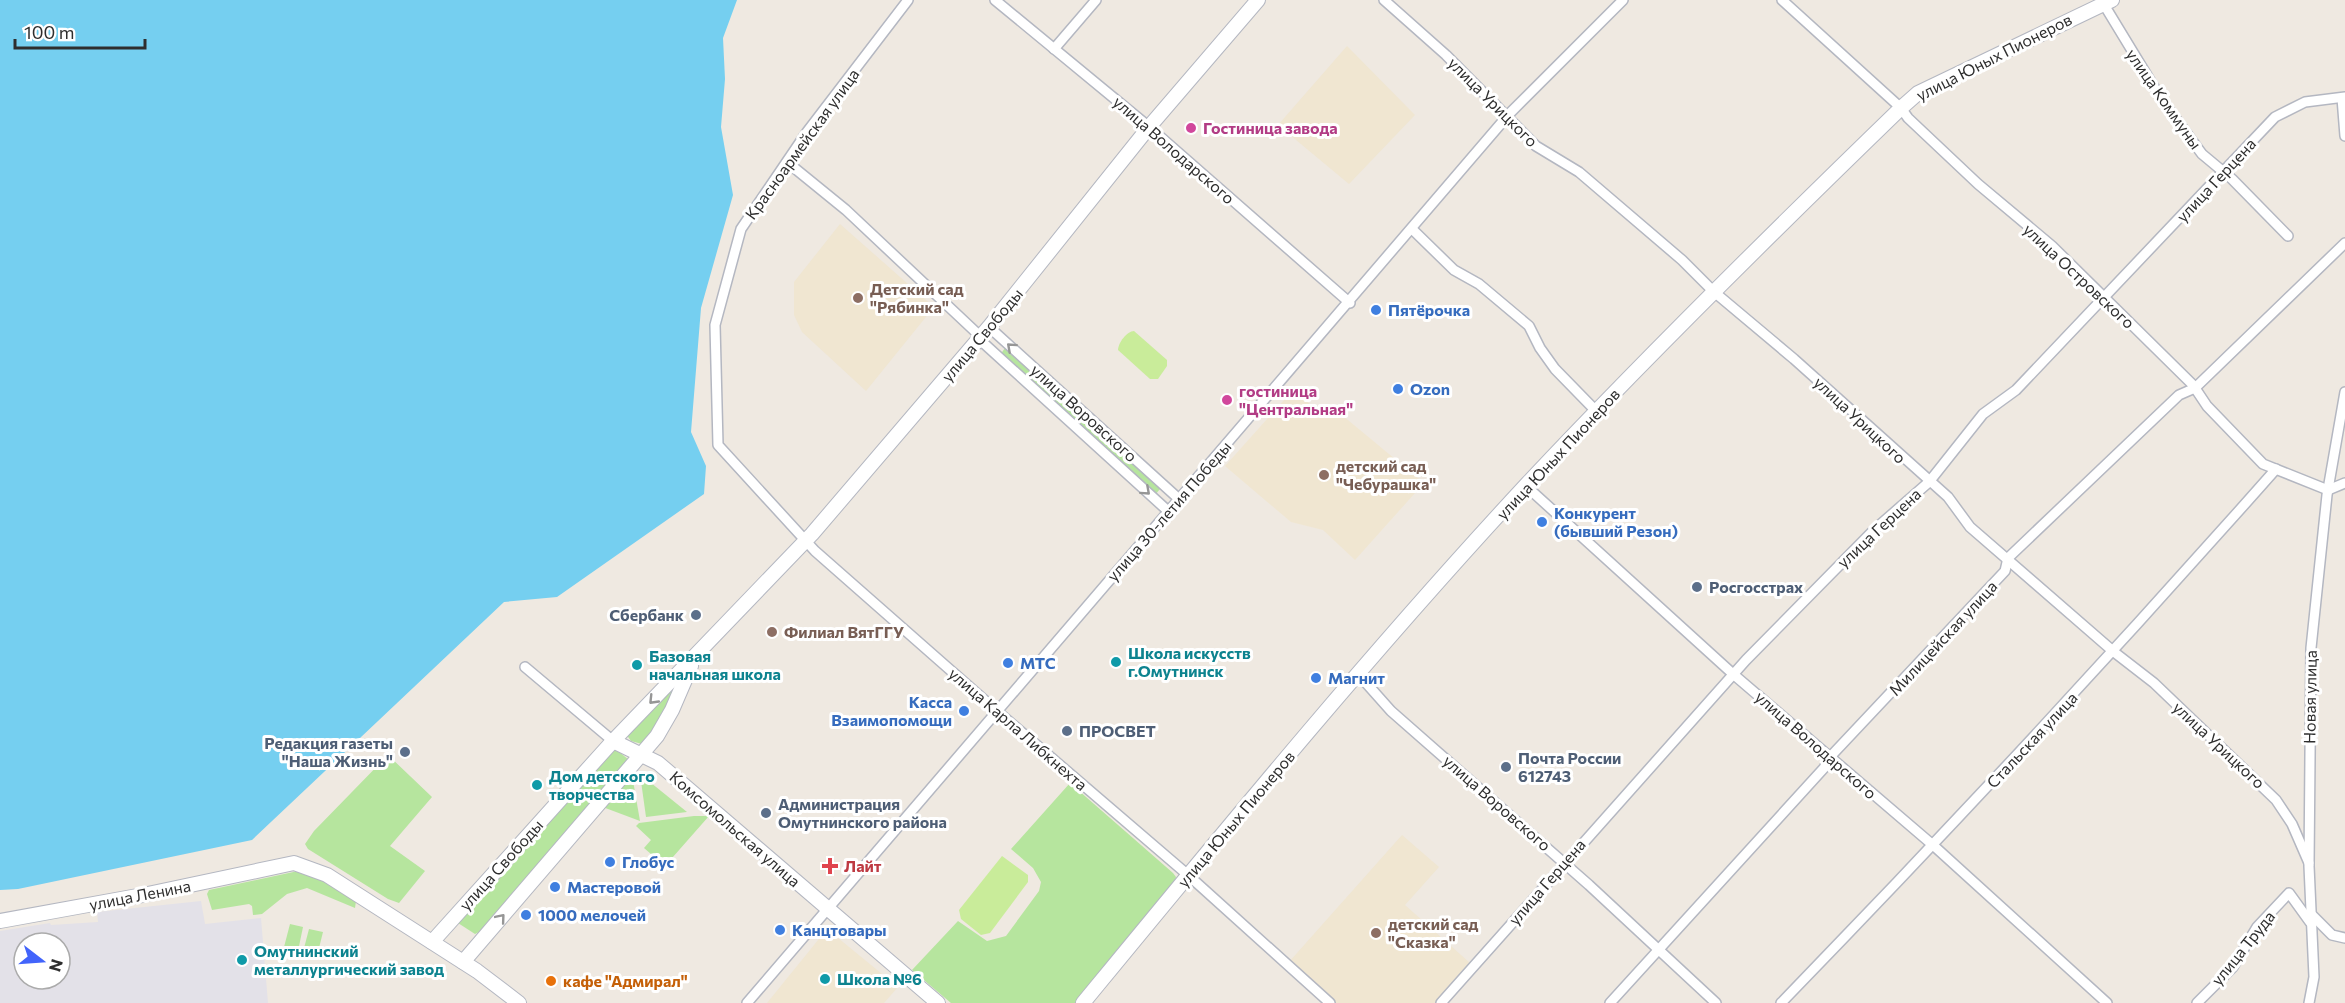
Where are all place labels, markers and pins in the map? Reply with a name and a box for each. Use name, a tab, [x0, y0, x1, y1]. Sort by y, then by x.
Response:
place label: Гостиница завода	[1203, 118, 1338, 137]
marker: Гостиница завода	[1184, 121, 1198, 135]
place label: Детский сад "Рябинка"	[870, 279, 964, 316]
marker: Детский сад "Рябинка"	[851, 291, 865, 305]
place label: Пятёрочка	[1388, 300, 1470, 319]
marker: Пятёрочка	[1369, 303, 1383, 317]
place label: Ozon	[1410, 379, 1450, 398]
place label: гостиница "Центральная"	[1239, 381, 1353, 418]
marker: Ozon	[1391, 382, 1405, 396]
marker: гостиница "Центральная"	[1220, 393, 1234, 407]
place label: детский сад "Чебурашка"	[1336, 456, 1436, 493]
marker: детский сад "Чебурашка"	[1317, 468, 1331, 482]
place label: Конкурент (бывший Резон)	[1554, 503, 1678, 540]
marker: Конкурент (бывший Резон)	[1535, 515, 1549, 529]
place label: Росгосстрах	[1709, 577, 1803, 596]
marker: Росгосстрах	[1690, 580, 1704, 594]
place label: Сбербанк	[609, 605, 684, 624]
marker: Сбербанк	[689, 608, 703, 622]
place label: Филиал ВятГГУ	[784, 622, 904, 641]
marker: Филиал ВятГГУ	[765, 625, 779, 639]
place label: Школа искусств г.Омутнинск	[1128, 643, 1251, 680]
place label: Базовая начальная школа	[649, 646, 781, 683]
place label: МТС	[1020, 653, 1056, 672]
marker: Школа искусств г.Омутнинск	[1109, 655, 1123, 669]
marker: МТС	[1001, 656, 1015, 670]
marker: Базовая начальная школа	[630, 658, 644, 672]
place label: Магнит	[1328, 668, 1385, 687]
marker: Магнит	[1309, 671, 1323, 685]
place label: Касса Взаимопомощи	[831, 692, 952, 729]
marker: Касса Взаимопомощи	[957, 704, 971, 718]
place label: ПРОСВЕТ	[1079, 721, 1156, 740]
marker: ПРОСВЕТ	[1060, 724, 1074, 738]
place label: Редакция газеты "Наша Жизнь"	[264, 733, 393, 770]
marker: Редакция газеты "Наша Жизнь"	[398, 745, 412, 759]
place label: Почта России 612743	[1518, 748, 1621, 785]
marker: Почта России 612743	[1499, 760, 1513, 774]
place label: Дом детского творчества	[549, 766, 655, 803]
marker: Дом детского творчества	[530, 778, 544, 792]
place label: Администрация Омутнинского района	[778, 794, 947, 831]
marker: Администрация Омутнинского района	[759, 806, 773, 820]
place label: Глобус	[622, 852, 675, 871]
marker: Глобус	[603, 855, 617, 869]
place label: Лайт	[844, 856, 882, 875]
marker: Лайт	[821, 857, 839, 875]
place label: Мастеровой	[567, 877, 661, 896]
marker: Мастеровой	[548, 880, 562, 894]
place label: 1000 мелочей	[538, 905, 646, 924]
marker: 1000 мелочей	[519, 908, 533, 922]
place label: детский сад "Сказка"	[1388, 914, 1479, 951]
place label: Канцтовары	[792, 920, 887, 939]
marker: Канцтовары	[773, 923, 787, 937]
marker: детский сад "Сказка"	[1369, 926, 1383, 940]
place label: Омутнинский металлургический завод	[254, 941, 444, 978]
marker: Омутнинский металлургический завод	[235, 953, 249, 967]
place label: Школа №6	[837, 969, 922, 988]
place label: кафе "Адмирал"	[563, 971, 688, 990]
marker: Школа №6	[818, 972, 832, 986]
marker: кафе "Адмирал"	[544, 974, 558, 988]

